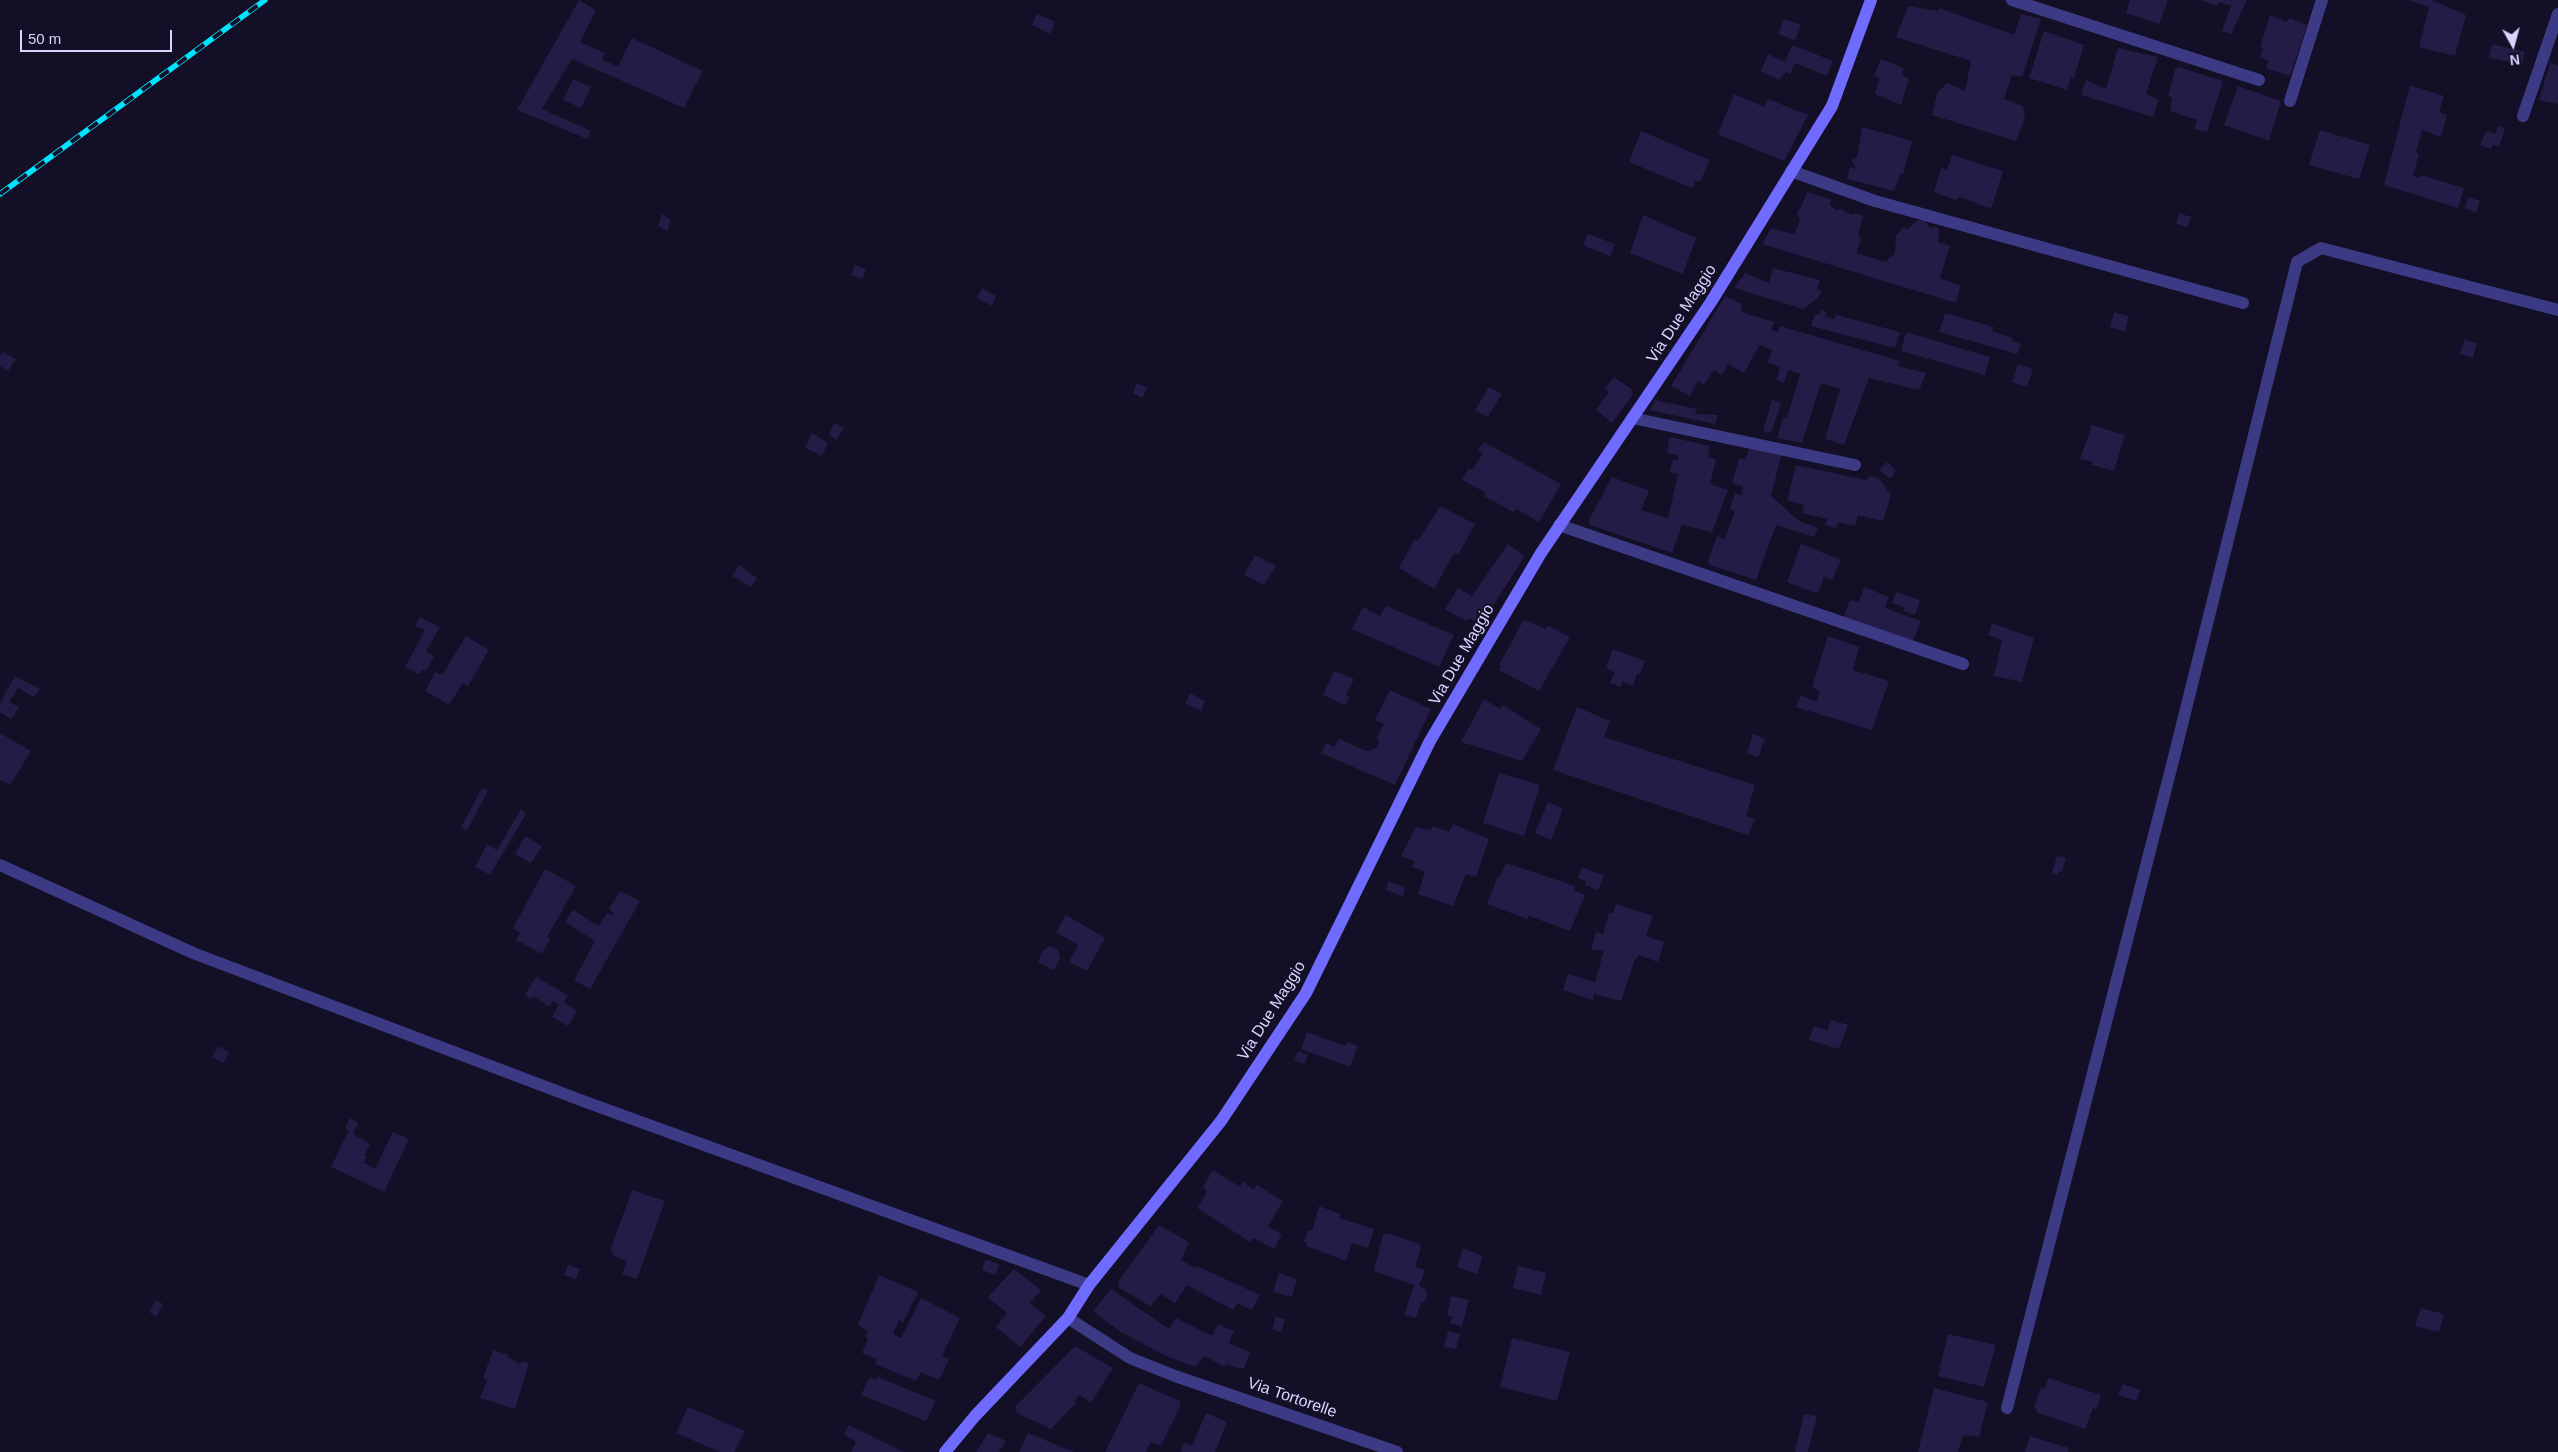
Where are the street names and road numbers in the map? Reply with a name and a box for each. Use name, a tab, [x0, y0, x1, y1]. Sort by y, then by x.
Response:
street label: Via Due Maggio	[1643, 261, 1721, 367]
street label: Via Due Maggio	[1425, 601, 1499, 709]
street label: Via Due Maggio	[1234, 958, 1310, 1064]
street label: Via Tortorelle	[1245, 1374, 1339, 1422]

